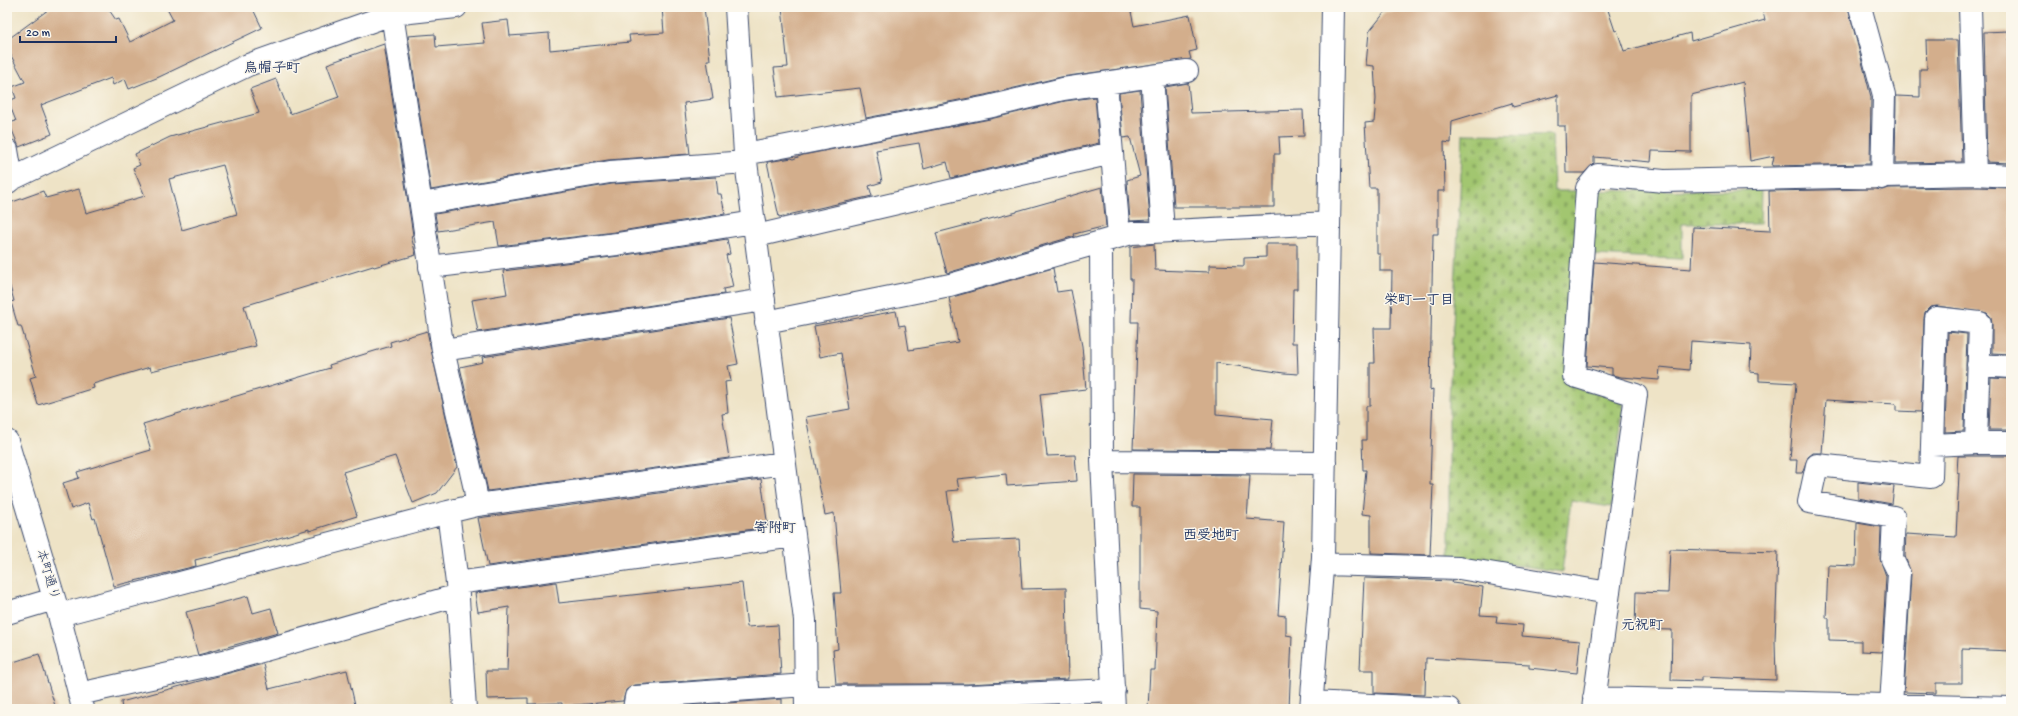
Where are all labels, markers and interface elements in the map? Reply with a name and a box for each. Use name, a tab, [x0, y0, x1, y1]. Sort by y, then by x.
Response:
scale bar	[20, 18, 116, 44]
text: 20 m	[26, 27, 51, 41]
district label: 烏帽子町	[244, 60, 300, 78]
district label: 栄町一丁目	[1384, 293, 1454, 310]
district label: 寄附町	[754, 521, 796, 538]
district label: 西受地町	[1183, 528, 1239, 545]
street label: 本町通り	[32, 548, 63, 602]
district label: 元祝町	[1621, 618, 1663, 635]

